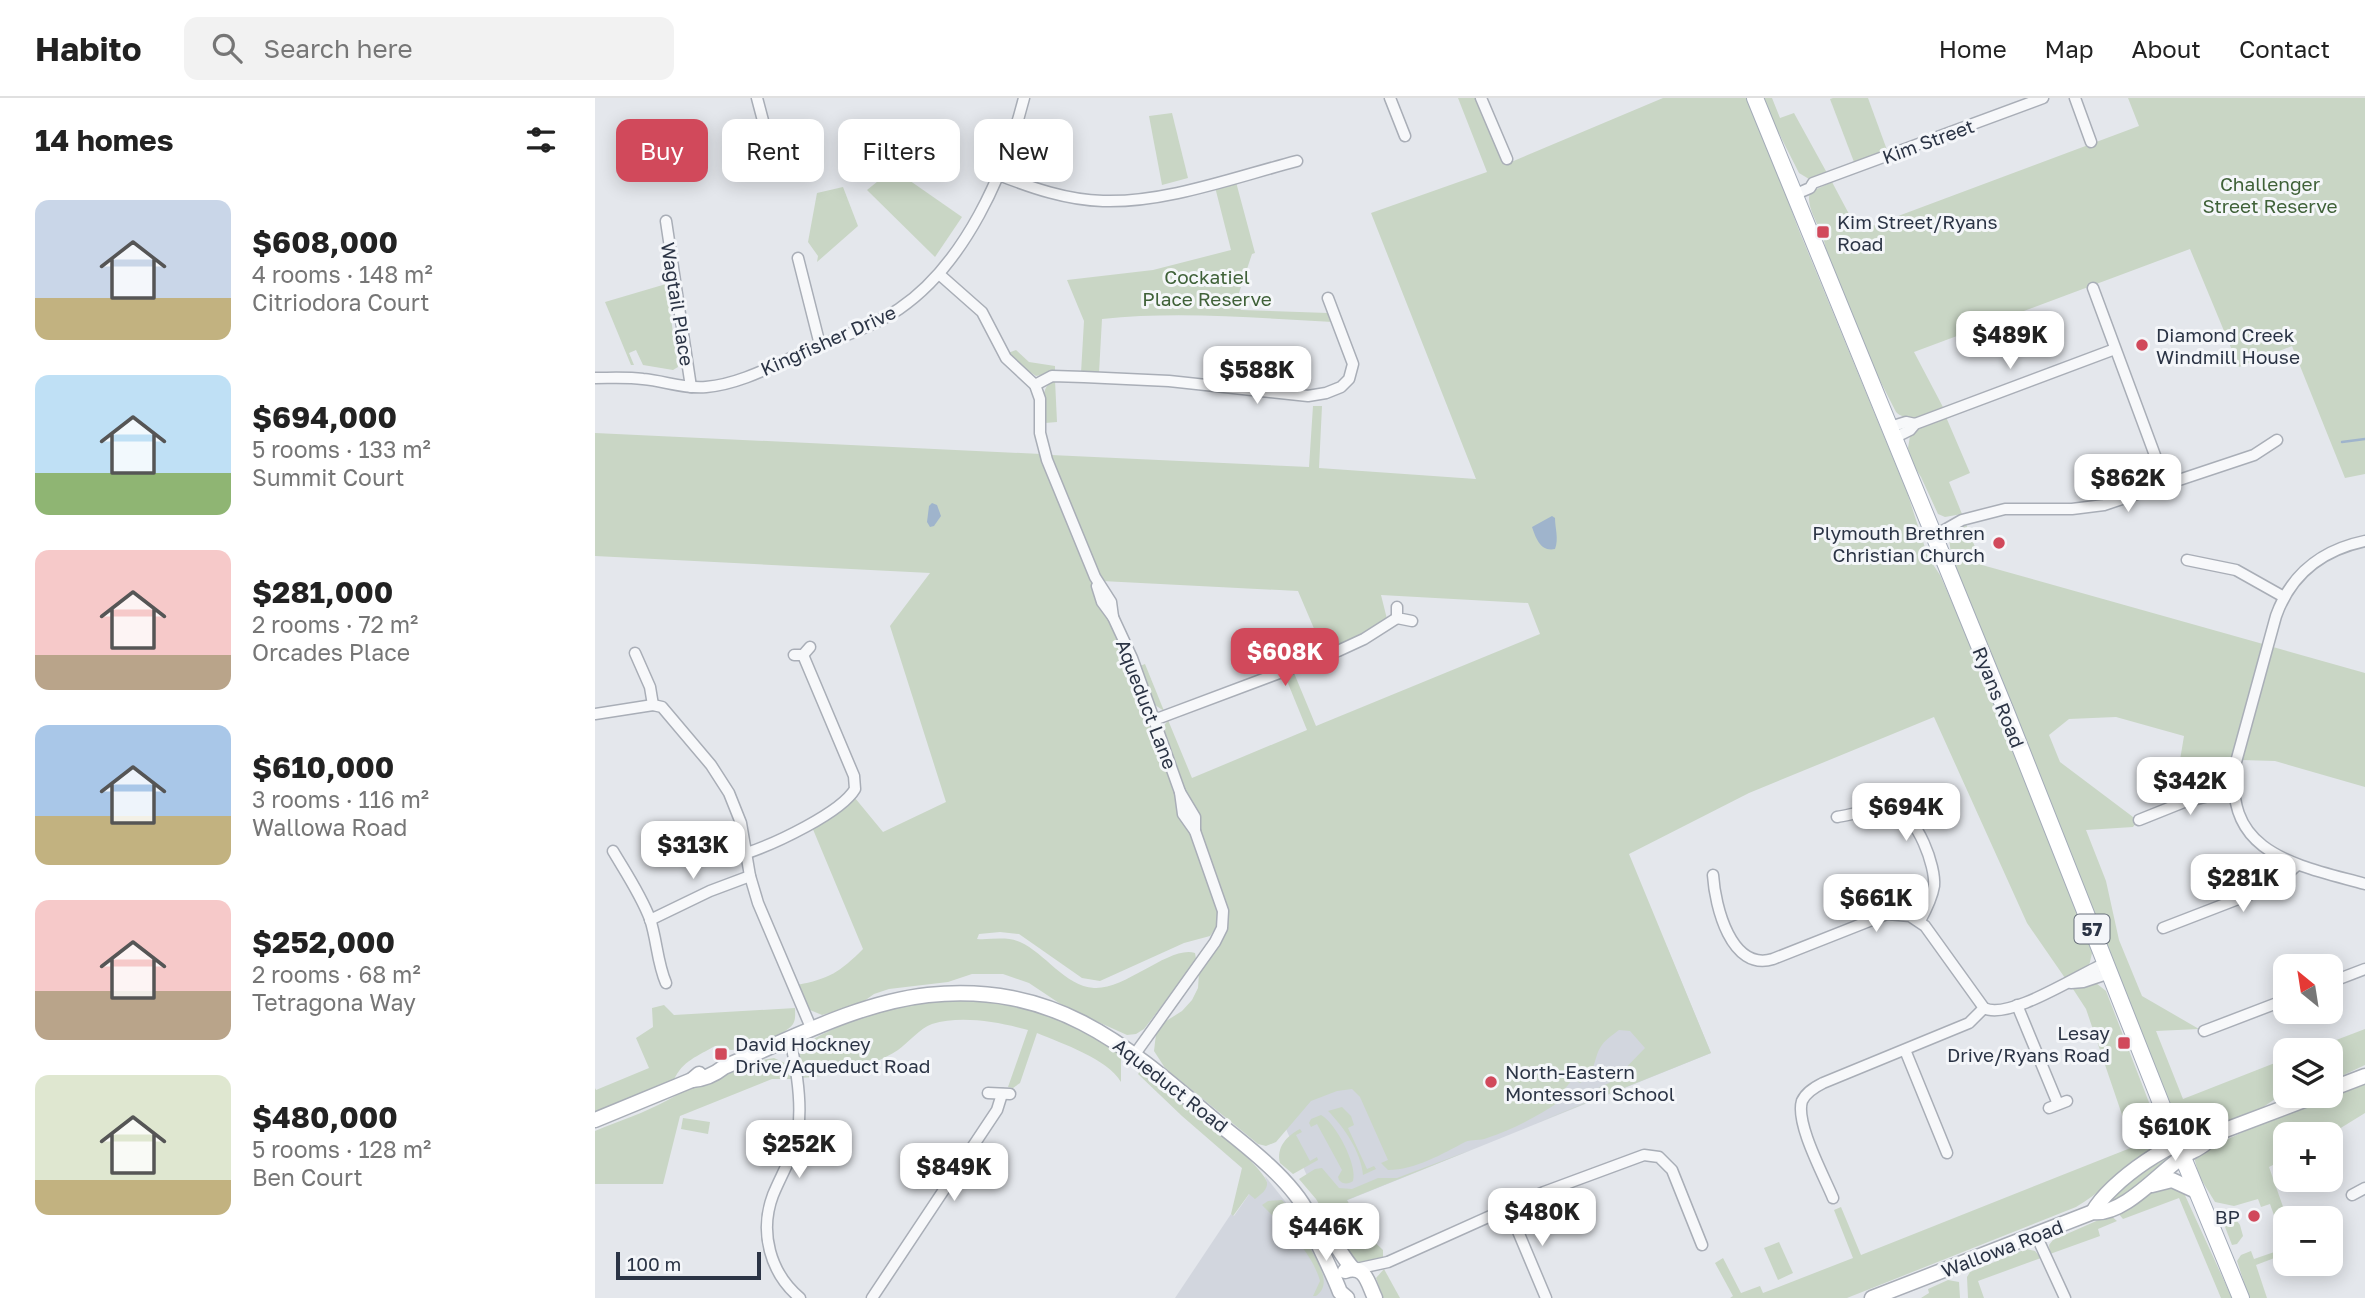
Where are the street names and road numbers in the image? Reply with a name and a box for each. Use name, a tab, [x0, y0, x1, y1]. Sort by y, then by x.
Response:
street label: Kim Street	[1879, 114, 1977, 168]
street label: Wagtail Place	[657, 241, 699, 367]
street label: Kingfisher Drive	[757, 300, 899, 380]
street label: Aqueduct Lane	[1112, 636, 1182, 772]
street label: Ryans Road	[1968, 643, 2030, 751]
road number: 57	[2075, 914, 2109, 944]
street label: Aqueduct Road	[1109, 1033, 1233, 1137]
street label: Wallowa Road	[1938, 1214, 2066, 1282]

